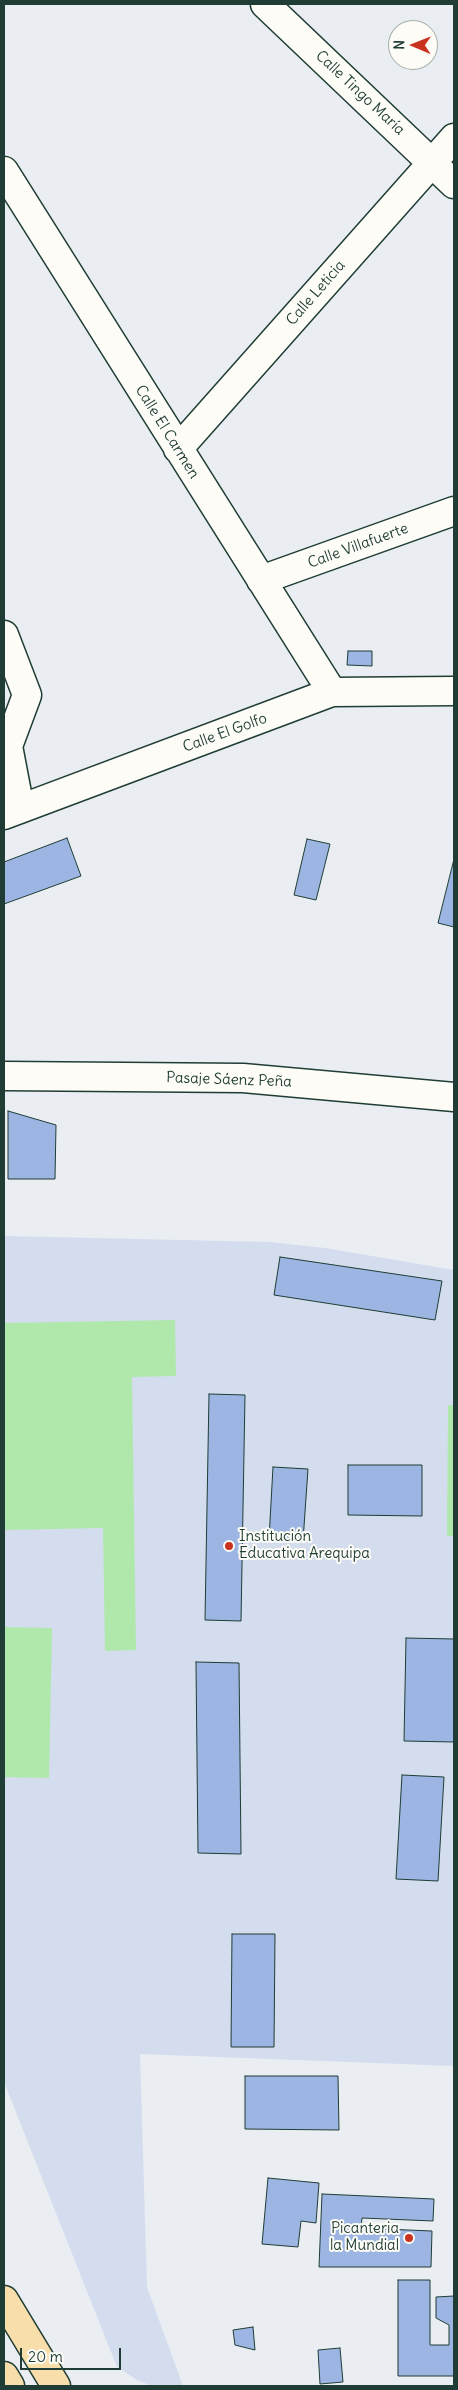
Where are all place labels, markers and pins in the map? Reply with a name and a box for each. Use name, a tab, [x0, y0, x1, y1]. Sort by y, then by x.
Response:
place label: Institución Educativa Arequipa	[239, 1528, 370, 1563]
marker: Institución Educativa Arequipa	[223, 1540, 235, 1552]
place label: Picanteria la Mundial	[330, 2220, 399, 2255]
marker: Picanteria la Mundial	[403, 2232, 415, 2244]

